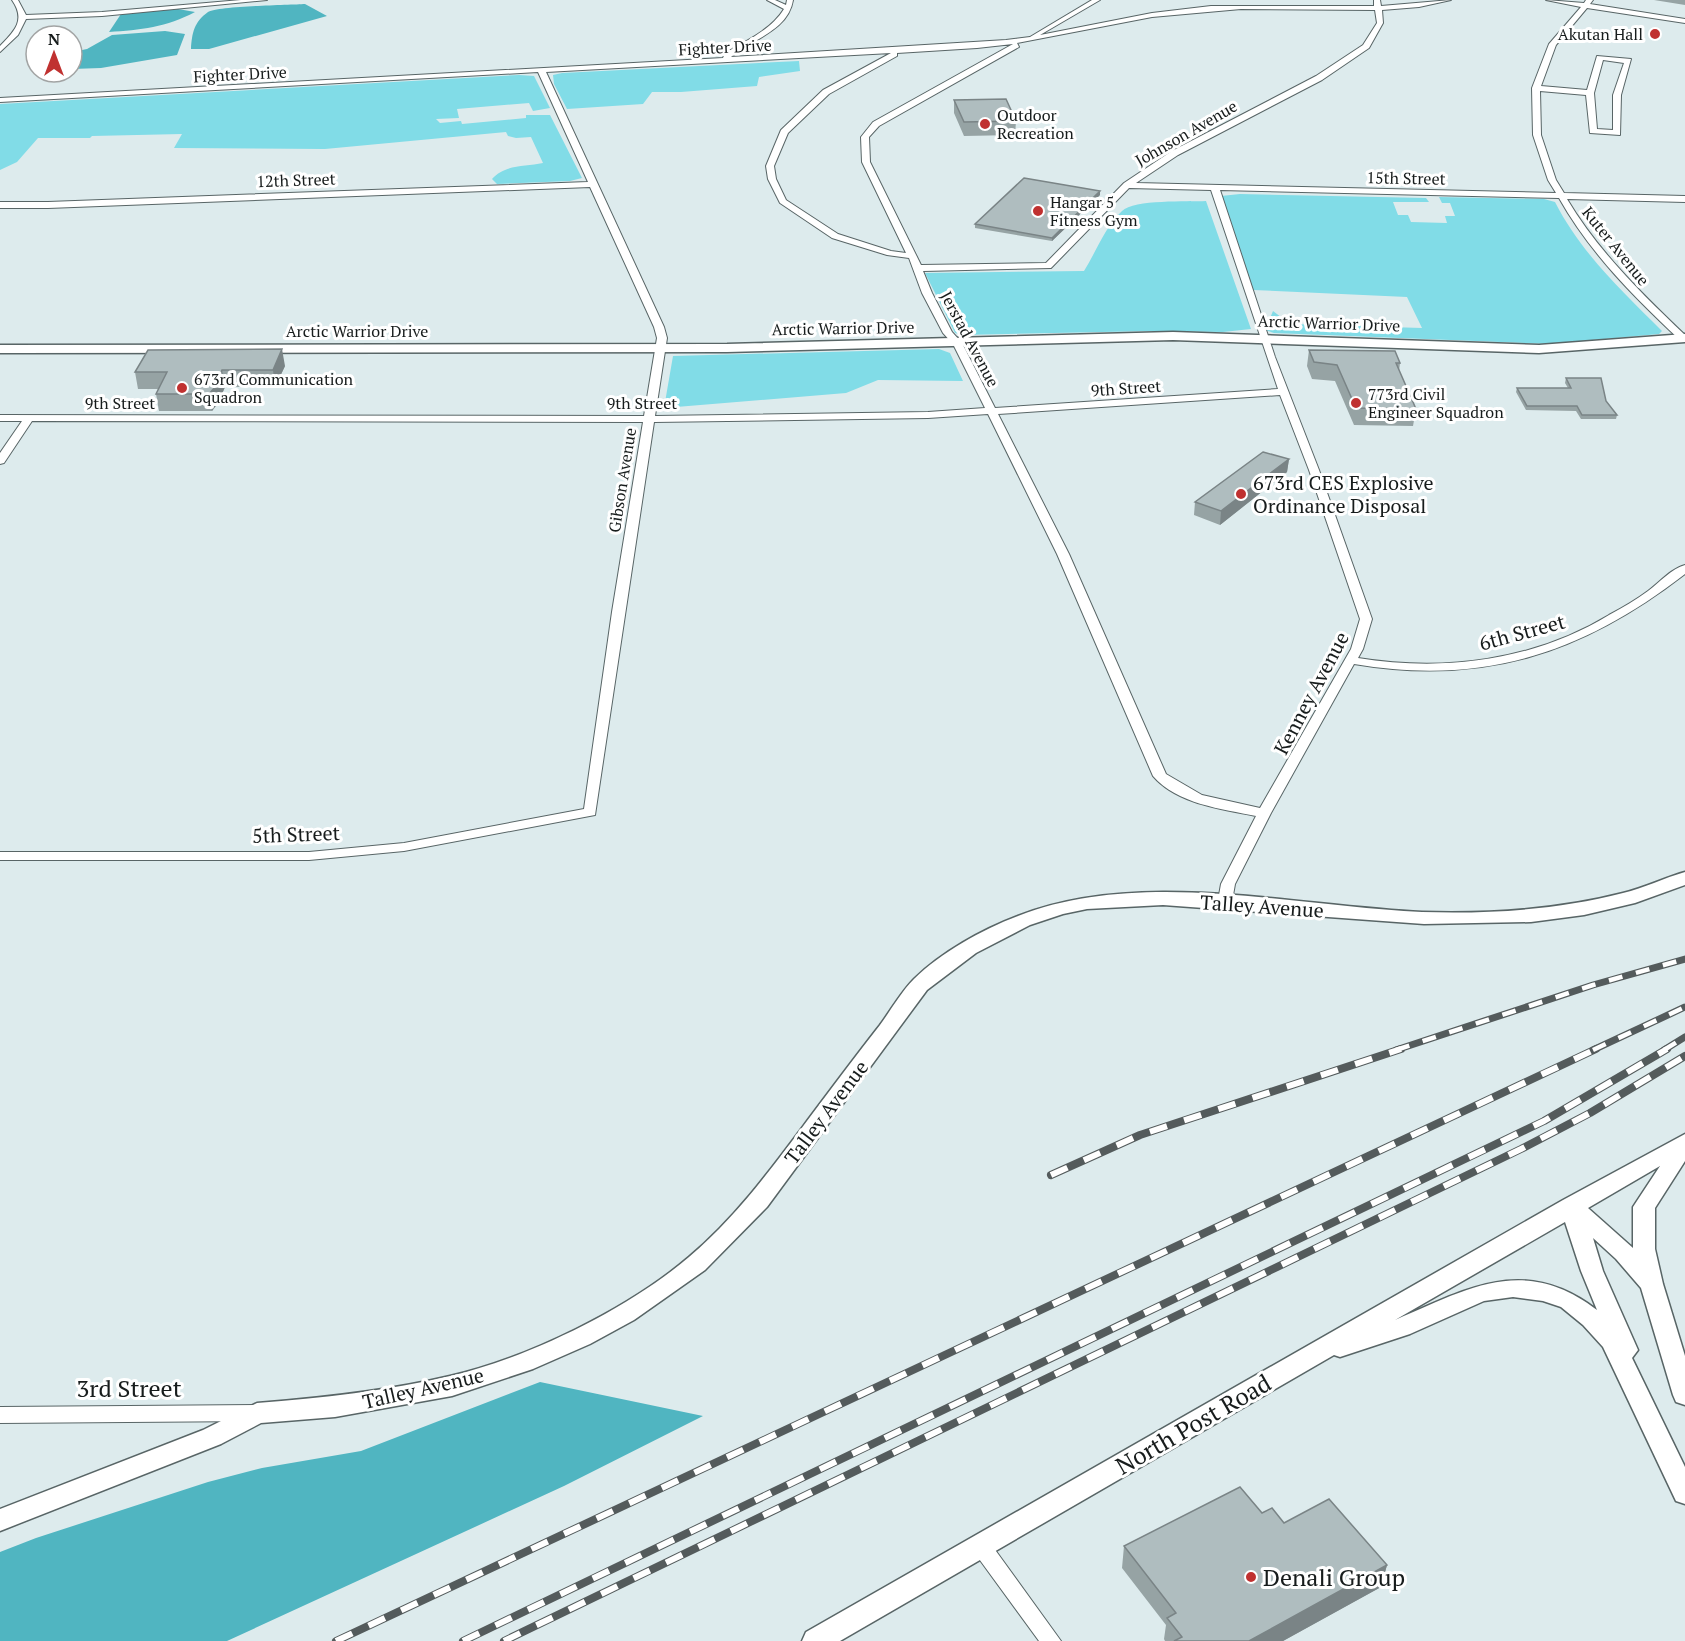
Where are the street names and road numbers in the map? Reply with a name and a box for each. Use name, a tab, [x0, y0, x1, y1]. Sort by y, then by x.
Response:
street label: Fighter Drive	[678, 34, 772, 60]
street label: Fighter Drive	[193, 61, 287, 87]
street label: Johnson Avenue	[1131, 95, 1241, 171]
street label: 15th Street	[1366, 166, 1446, 190]
street label: 12th Street	[256, 168, 336, 192]
street label: Kuter Avenue	[1577, 202, 1655, 290]
street label: Jerstad Avenue	[936, 287, 1004, 391]
street label: Arctic Warrior Drive	[1257, 310, 1401, 336]
street label: Arctic Warrior Drive	[771, 316, 915, 340]
street label: Arctic Warrior Drive	[286, 320, 428, 342]
street label: 9th Street	[1090, 375, 1162, 401]
street label: 9th Street	[85, 392, 155, 414]
street label: 9th Street	[607, 392, 677, 414]
street label: Gibson Avenue	[603, 426, 641, 534]
street label: 6th Street	[1476, 607, 1569, 656]
street label: Kenney Avenue	[1267, 627, 1355, 759]
street label: 5th Street	[252, 819, 341, 849]
street label: Talley Avenue	[1199, 888, 1325, 924]
street label: Talley Avenue	[778, 1054, 874, 1170]
street label: Talley Avenue	[360, 1361, 486, 1415]
street label: North Post Road	[1109, 1367, 1277, 1481]
street label: 3rd Street	[76, 1372, 182, 1404]

